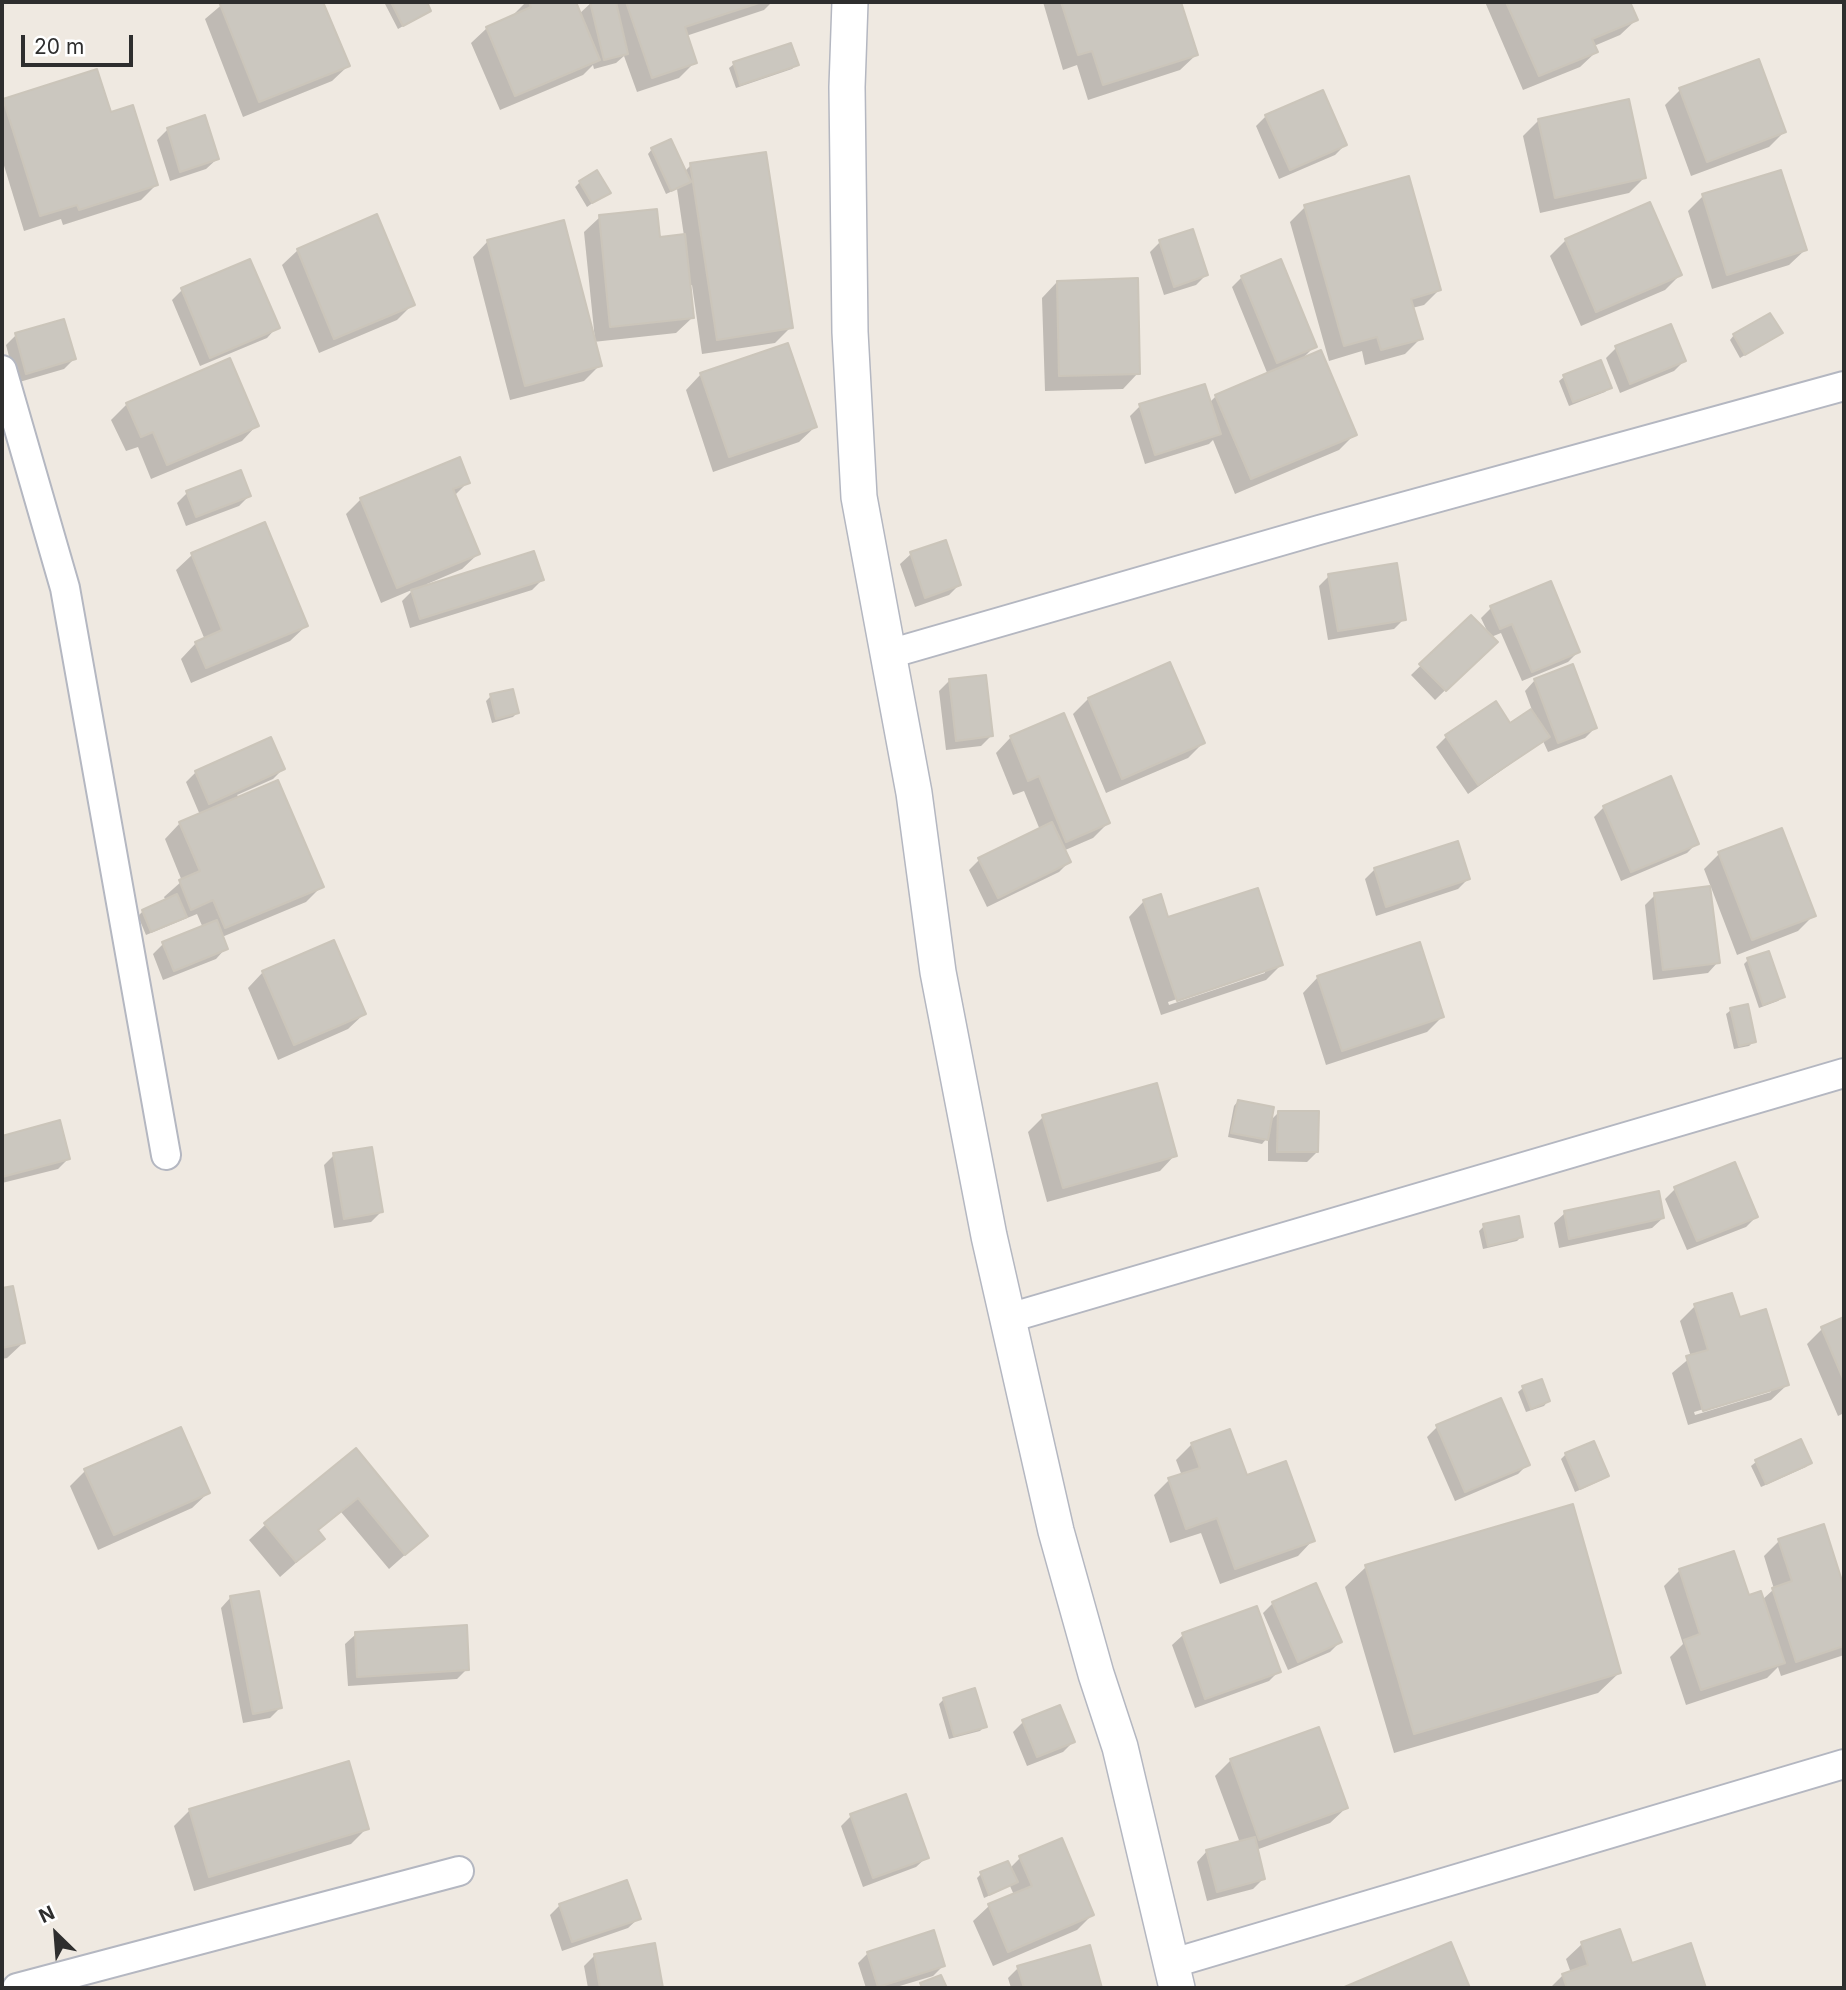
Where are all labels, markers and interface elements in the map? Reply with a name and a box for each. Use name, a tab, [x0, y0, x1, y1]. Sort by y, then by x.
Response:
scale bar	[24, 21, 136, 65]
text: 20 m	[34, 34, 84, 59]
north arrow	[21, 1899, 91, 1969]
text: N	[35, 1901, 58, 1928]

